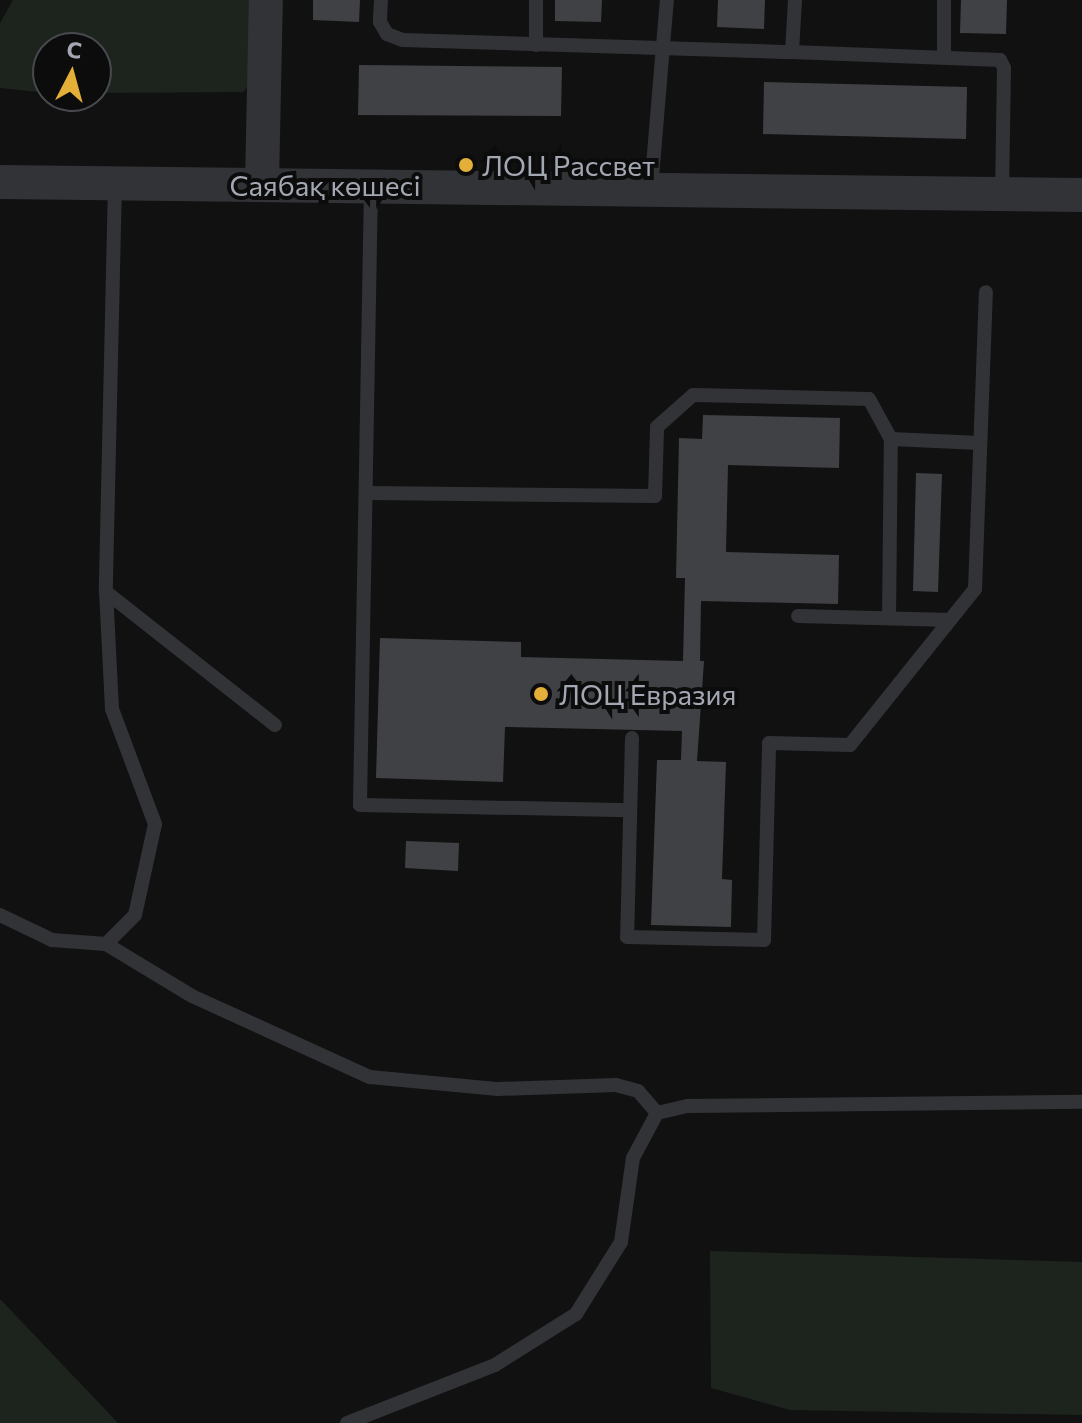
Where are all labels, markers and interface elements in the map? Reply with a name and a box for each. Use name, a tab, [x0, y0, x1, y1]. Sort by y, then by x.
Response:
north arrow	[32, 32, 112, 112]
text: С	[65, 35, 83, 64]
place label: ЛОЦ Рассвет	[482, 148, 655, 182]
marker: ЛОЦ Рассвет	[457, 156, 475, 174]
street label: Саябақ көшесі	[229, 168, 421, 202]
place label: ЛОЦ Евразия	[559, 677, 736, 711]
marker: ЛОЦ Евразия	[530, 683, 552, 705]

